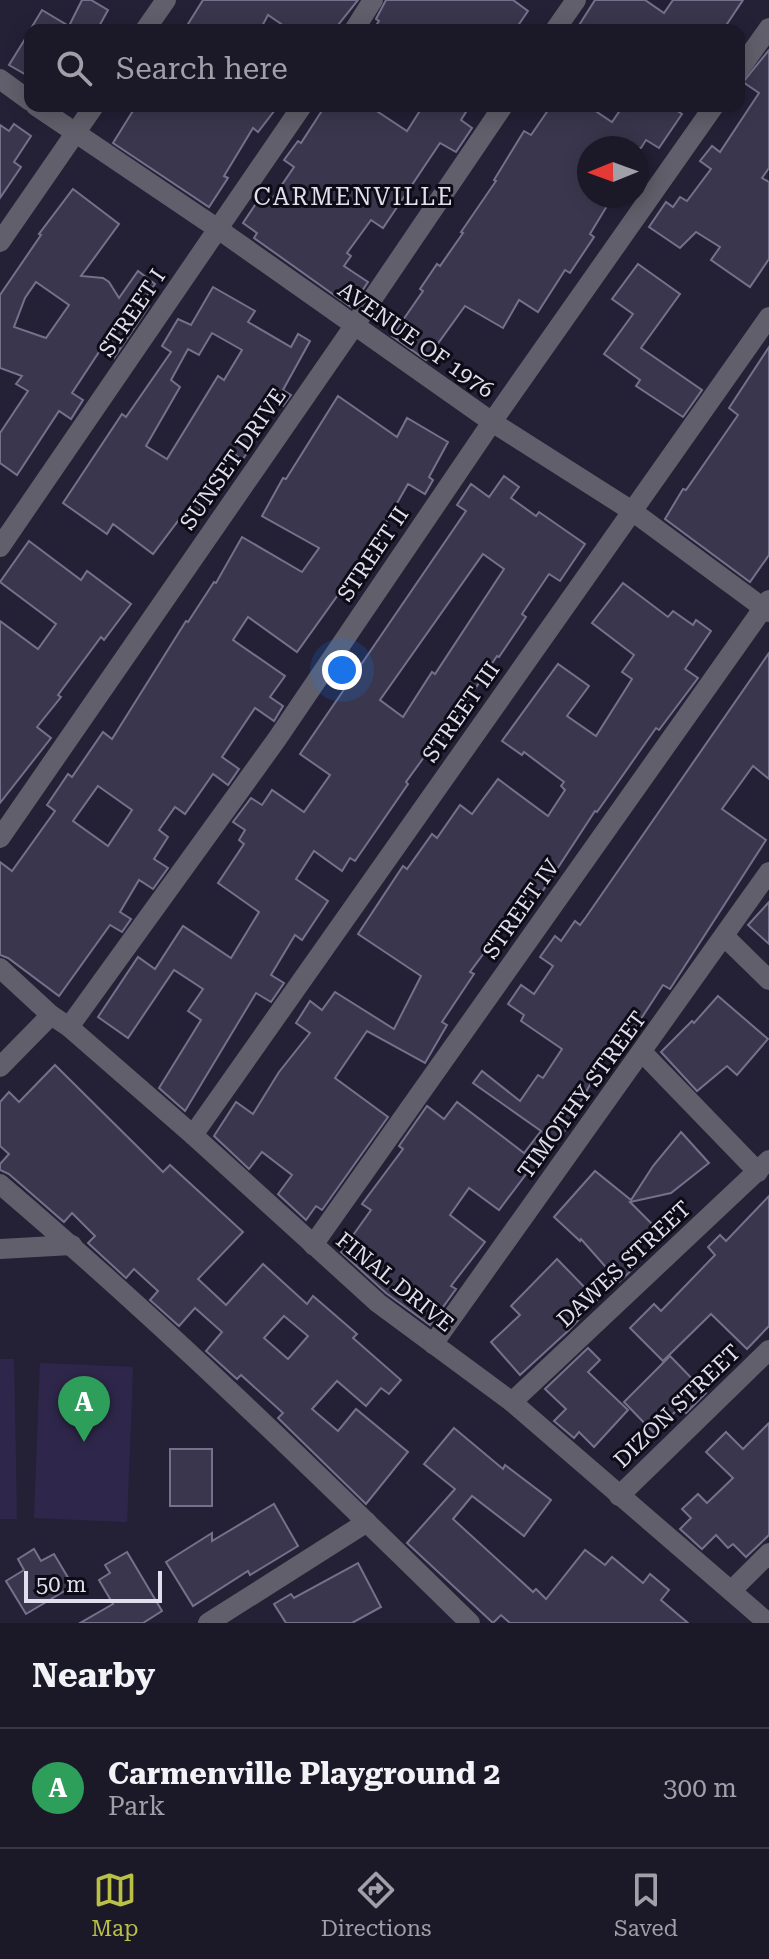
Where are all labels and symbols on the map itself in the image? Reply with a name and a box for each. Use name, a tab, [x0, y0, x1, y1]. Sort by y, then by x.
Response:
north arrow	[577, 136, 649, 208]
district label: CARMENVILLE	[254, 183, 455, 211]
street label: STREET I	[94, 265, 170, 361]
street label: AVENUE OF 1976	[333, 277, 499, 403]
street label: SUNSET DRIVE	[175, 384, 291, 534]
street label: STREET II	[332, 502, 414, 606]
your location	[322, 650, 362, 690]
street label: STREET III	[417, 657, 505, 767]
street label: STREET IV	[478, 854, 565, 963]
street label: TIMOTHY STREET	[513, 1006, 651, 1184]
street label: DAWES STREET	[552, 1196, 696, 1332]
street label: FINAL DRIVE	[331, 1227, 459, 1337]
street label: DIZON STREET	[609, 1340, 745, 1472]
pin: A	[58, 1376, 110, 1442]
scale bar	[24, 1567, 162, 1603]

